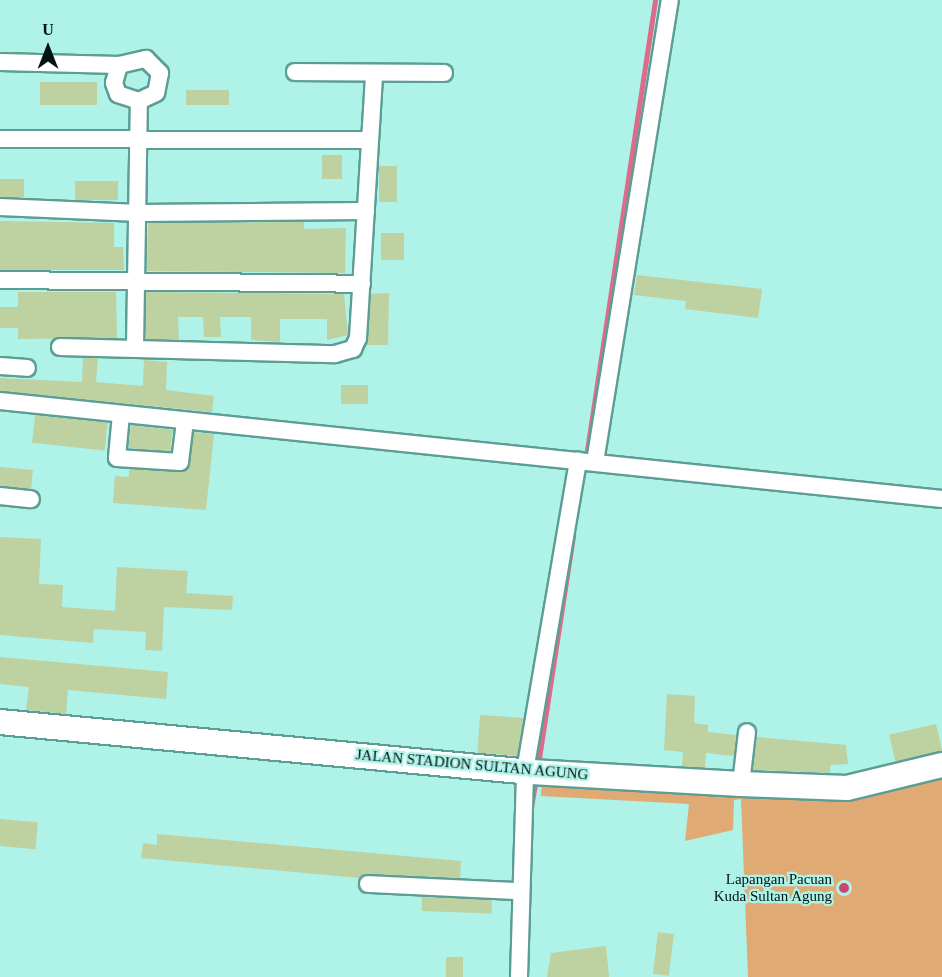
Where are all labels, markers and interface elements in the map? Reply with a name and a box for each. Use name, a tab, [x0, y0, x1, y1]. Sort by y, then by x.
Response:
north arrow	[18, 18, 78, 78]
text: U	[42, 21, 54, 38]
street label: JALAN STADION SULTAN AGUNG	[355, 746, 589, 784]
place label: Lapangan Pacuan Kuda Sultan Agung	[713, 870, 832, 905]
marker: Lapangan Pacuan Kuda Sultan Agung	[837, 881, 851, 895]

